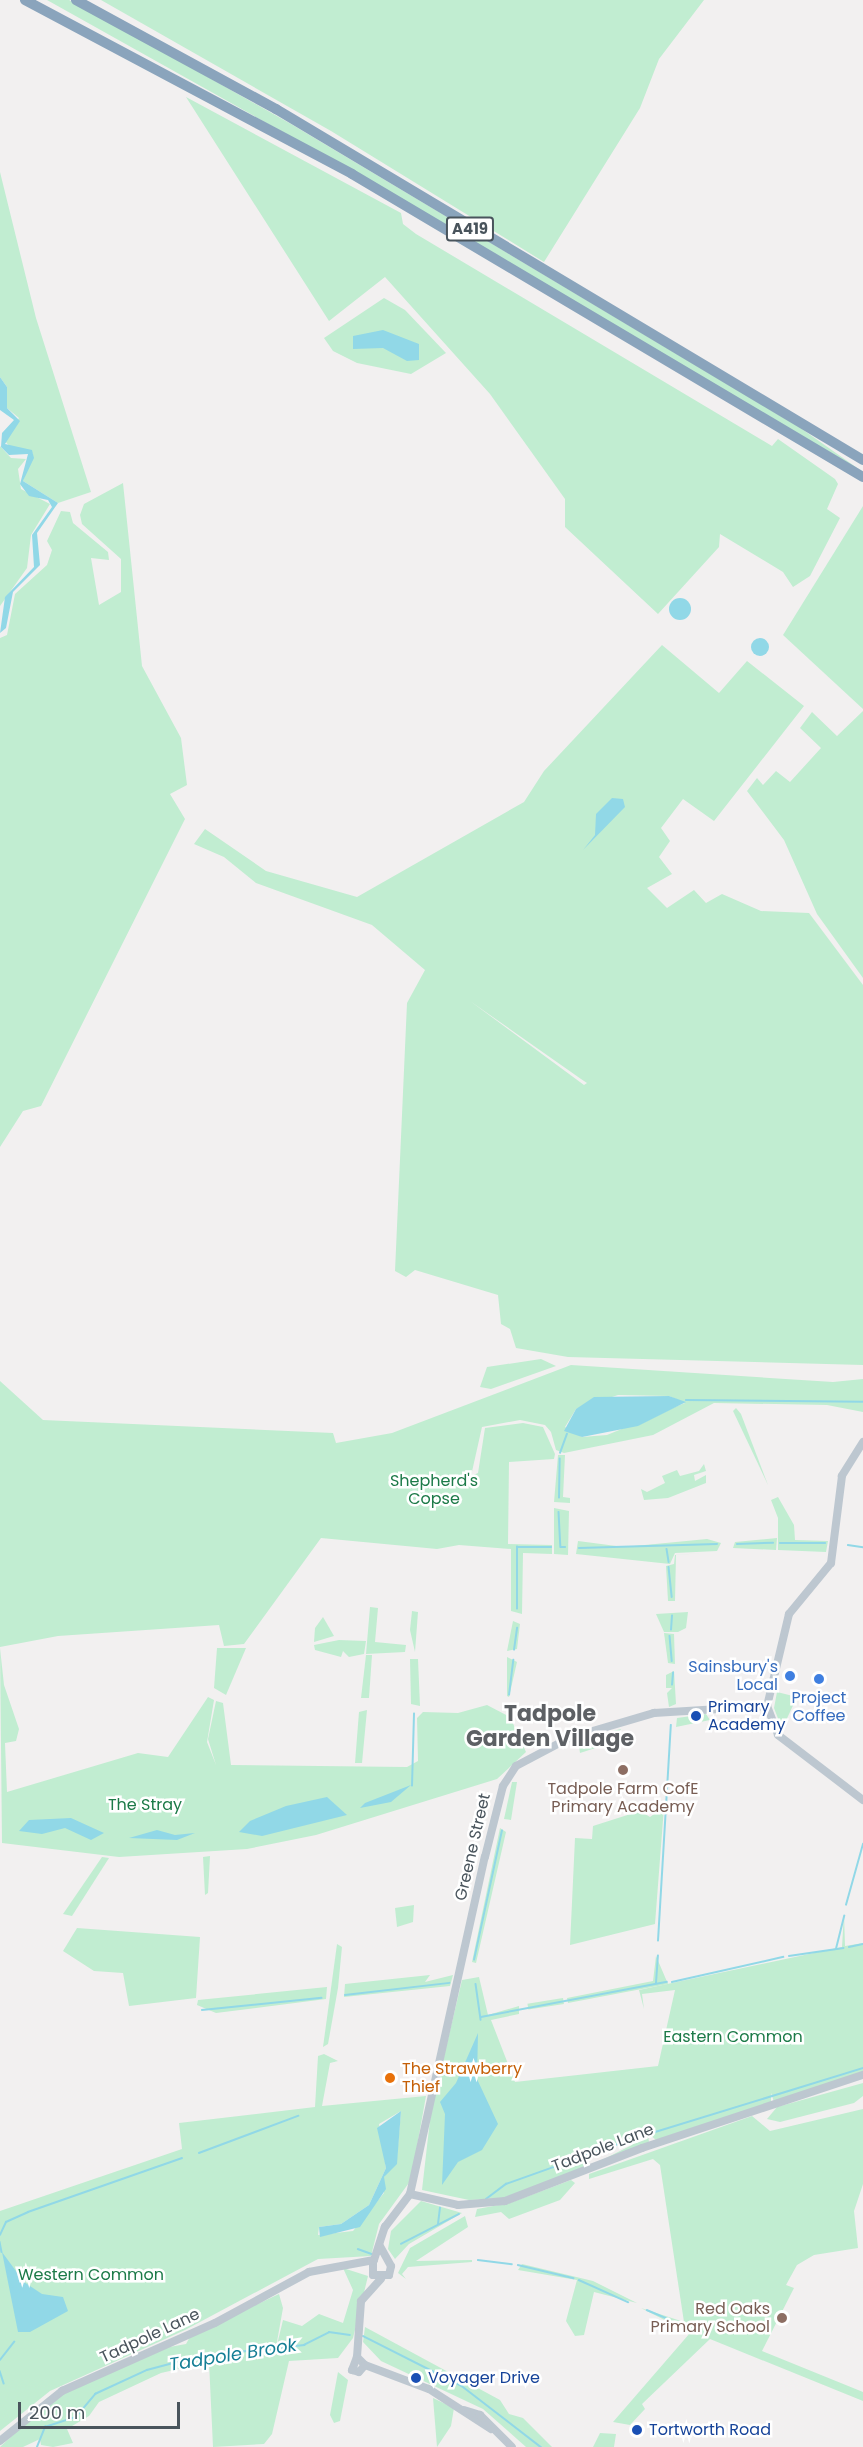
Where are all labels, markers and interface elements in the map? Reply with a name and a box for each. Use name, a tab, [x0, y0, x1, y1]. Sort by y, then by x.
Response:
road number: A419	[444, 217, 496, 241]
park label: Shepherd's Copse	[390, 1471, 478, 1509]
place label: Sainsbury's Local	[688, 1657, 778, 1695]
marker: Sainsbury's Local	[783, 1669, 797, 1683]
marker: Project Coffee	[812, 1672, 826, 1686]
place label: Project Coffee	[792, 1688, 846, 1726]
place label: Primary Academy	[708, 1697, 786, 1735]
district label: Tadpole Garden Village	[466, 1700, 634, 1752]
marker: Primary Academy	[689, 1709, 703, 1723]
marker: Tadpole Farm CofE Primary Academy	[616, 1763, 630, 1777]
place label: Tadpole Farm CofE Primary Academy	[547, 1779, 699, 1817]
street label: Greene Street	[451, 1791, 495, 1903]
park label: The Stray	[108, 1795, 182, 1815]
park label: Eastern Common	[663, 2027, 803, 2047]
place label: The Strawberry Thief	[402, 2059, 522, 2097]
marker: The Strawberry Thief	[383, 2071, 397, 2085]
street label: Tadpole Lane	[549, 2120, 657, 2176]
park label: Western Common	[18, 2265, 164, 2285]
place label: Red Oaks Primary School	[651, 2299, 770, 2337]
street label: Tadpole Lane	[97, 2305, 203, 2367]
marker: Red Oaks Primary School	[775, 2311, 789, 2325]
water label: Tadpole Brook	[168, 2334, 298, 2376]
place label: Voyager Drive	[428, 2368, 540, 2388]
marker: Voyager Drive	[409, 2371, 423, 2385]
scale bar	[21, 2390, 183, 2428]
text: 200 m	[29, 2400, 85, 2425]
place label: Tortworth Road	[649, 2420, 771, 2440]
marker: Tortworth Road	[630, 2423, 644, 2437]

